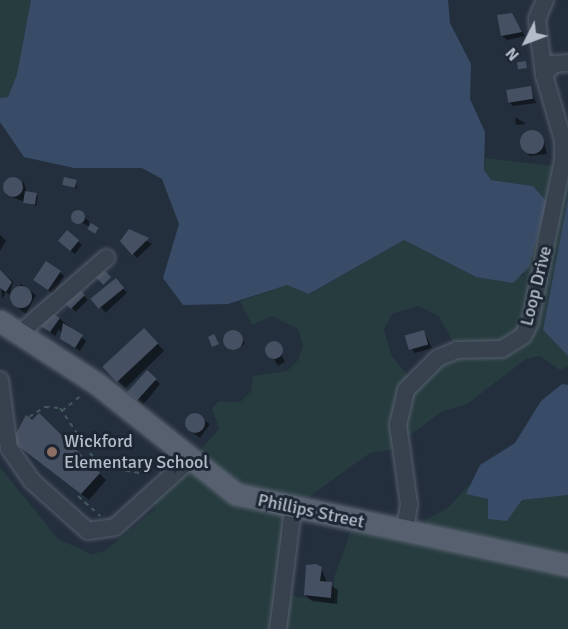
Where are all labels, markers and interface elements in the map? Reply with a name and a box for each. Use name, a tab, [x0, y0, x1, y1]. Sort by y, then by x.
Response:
north arrow	[496, 12, 556, 72]
text: N	[501, 43, 524, 65]
street label: Loop Drive	[516, 244, 556, 328]
place label: Wickford Elementary School	[64, 431, 209, 474]
marker: Wickford Elementary School	[45, 445, 59, 459]
street label: Phillips Street	[256, 489, 366, 533]

